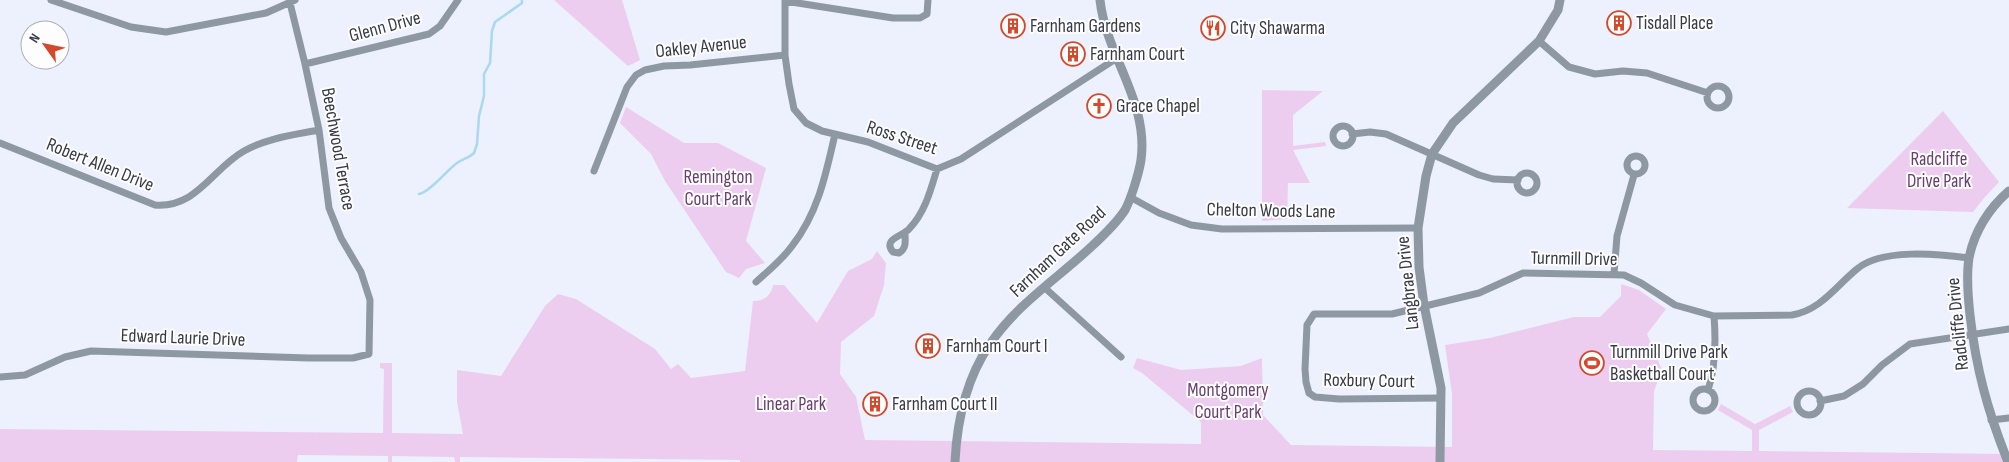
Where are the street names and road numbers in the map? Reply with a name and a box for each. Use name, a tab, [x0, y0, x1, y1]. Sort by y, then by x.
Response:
street label: Glenn Drive	[347, 6, 423, 48]
street label: Oakley Avenue	[654, 31, 748, 63]
street label: Beechwood Terrace	[316, 86, 360, 212]
street label: Ross Street	[864, 116, 940, 160]
street label: Robert Allen Drive	[43, 133, 157, 197]
street label: Chelton Woods Lane	[1206, 198, 1336, 224]
street label: Farnham Gate Road	[1005, 202, 1111, 302]
street label: Langbrae Drive	[1392, 235, 1424, 331]
street label: Turnmill Drive	[1530, 247, 1618, 271]
street label: Radcliffe Drive	[1942, 276, 1974, 372]
street label: Edward Laurie Drive	[120, 324, 246, 352]
street label: Roxbury Court	[1323, 369, 1415, 393]

